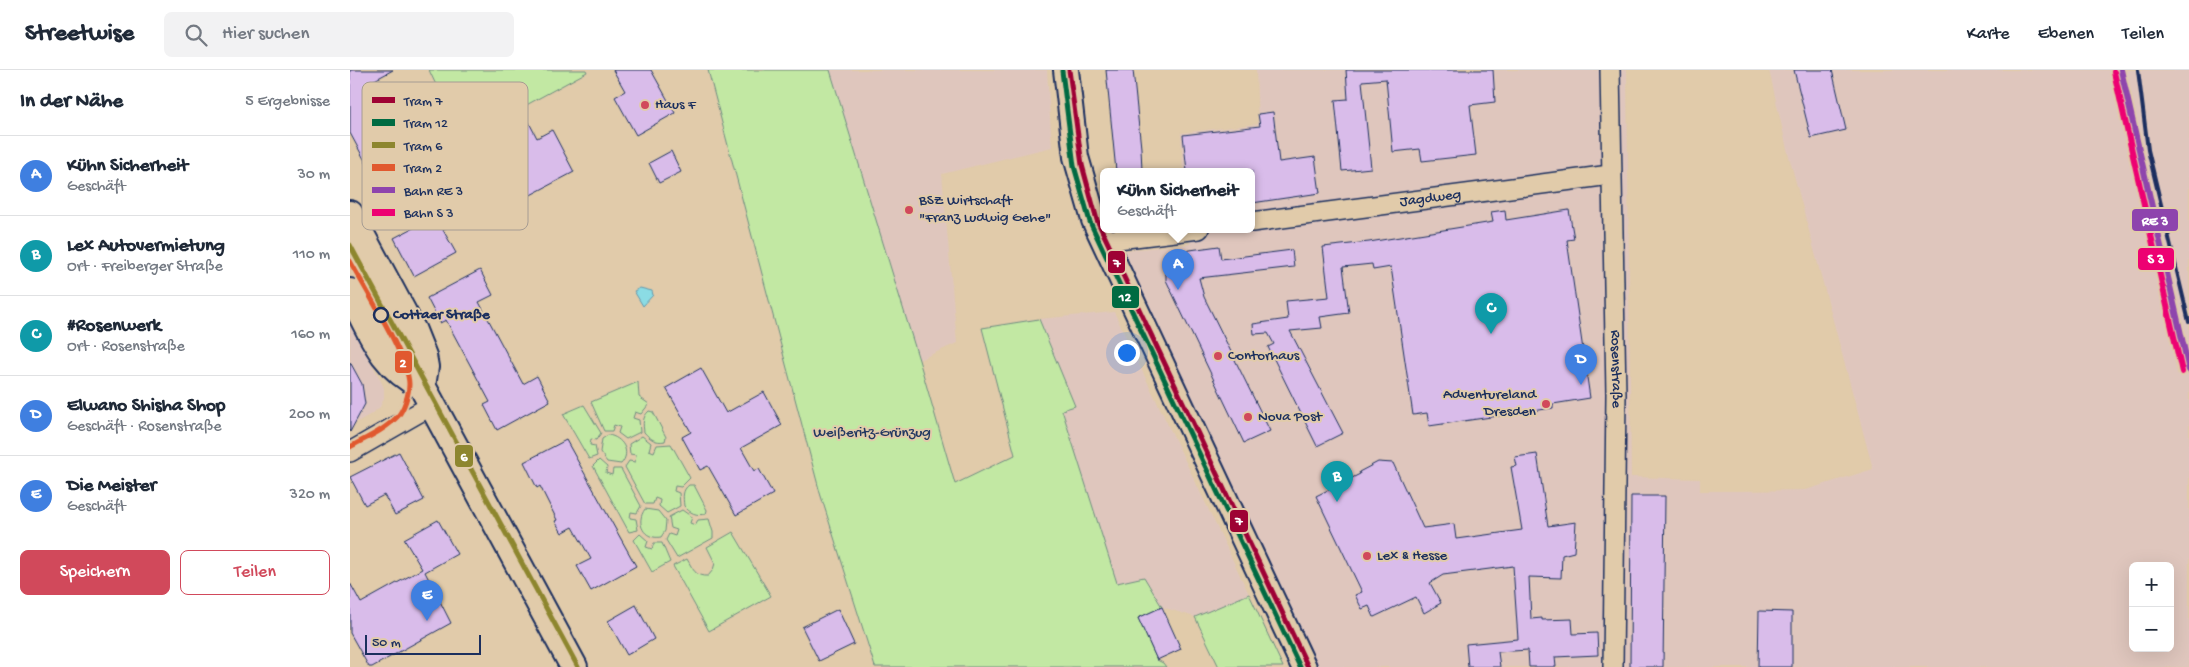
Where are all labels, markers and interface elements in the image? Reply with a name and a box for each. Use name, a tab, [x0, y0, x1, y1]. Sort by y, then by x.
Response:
search box	[164, 12, 514, 57]
text: Streetwise	[25, 20, 134, 49]
icon: search	[182, 21, 210, 49]
text: Hier suchen	[222, 23, 309, 46]
text: Karte	[1967, 24, 2010, 45]
text: Ebenen	[2038, 24, 2094, 45]
text: Teilen	[2122, 24, 2164, 45]
legend	[362, 82, 528, 230]
text: In der Nähe	[20, 90, 123, 115]
text: 5 Ergebnisse	[245, 93, 330, 112]
text: Tram 7	[403, 94, 443, 111]
place label: Haus F	[655, 96, 697, 114]
marker: Haus F	[639, 99, 651, 111]
text: Tram 12	[403, 116, 448, 133]
text: Tram 6	[403, 139, 443, 156]
text: Kühn Sicherheit	[67, 155, 188, 178]
text: Tram 2	[403, 161, 442, 178]
text: A	[31, 166, 41, 185]
text: 30 m	[297, 166, 330, 185]
popup	[1100, 168, 1255, 233]
text: Geschäft	[67, 178, 126, 197]
text: Kühn Sicherheit	[1117, 180, 1238, 203]
text: Bahn RE 3	[403, 184, 463, 201]
street label: Jagdweg	[1399, 186, 1462, 211]
place label: BSZ Wirtschaft "Franz Ludwig Gehe"	[918, 192, 1051, 227]
text: Geschäft	[1117, 203, 1176, 222]
marker: BSZ Wirtschaft "Franz Ludwig Gehe"	[903, 204, 915, 216]
text: Bahn S 3	[403, 206, 454, 223]
line badge: RE 3	[2131, 208, 2179, 232]
text: RE 3	[2141, 214, 2168, 231]
text: Lex Autovermietung	[67, 235, 225, 258]
text: B	[32, 246, 40, 265]
text: 110 m	[293, 246, 330, 265]
line badge: S 3	[2137, 247, 2175, 271]
pin: A	[1162, 249, 1194, 290]
line badge: 7	[1107, 250, 1126, 274]
text: S 3	[2147, 252, 2165, 269]
text: 7	[1112, 256, 1121, 273]
text: Ort · Freiberger Straße	[67, 258, 223, 277]
line badge: 12	[1111, 285, 1140, 309]
text: 12	[1118, 290, 1131, 307]
pin: C	[1475, 293, 1507, 334]
place label: Cottaer Straße	[392, 306, 491, 324]
marker: Cottaer Straße	[373, 307, 389, 323]
text: #Rosenwerk	[67, 315, 161, 338]
text: C	[32, 326, 40, 345]
text: 160 m	[291, 326, 330, 345]
street label: Rosenstraße	[1606, 330, 1625, 408]
text: Ort · Rosenstraße	[67, 338, 185, 357]
your location	[1114, 340, 1140, 366]
pin: D	[1565, 344, 1597, 385]
place label: Contorhaus	[1228, 347, 1300, 365]
line badge: 2	[394, 350, 413, 374]
marker: Contorhaus	[1212, 350, 1224, 362]
text: 2	[400, 356, 407, 373]
place label: Adventureland Dresden	[1443, 386, 1537, 421]
text: Elwano Shisha Shop	[67, 395, 225, 418]
marker: Adventureland Dresden	[1540, 398, 1552, 410]
text: D	[31, 406, 41, 425]
text: 200 m	[289, 406, 330, 425]
place label: Nova Post	[1258, 408, 1324, 426]
marker: Nova Post	[1242, 411, 1254, 423]
text: Geschäft · Rosenstraße	[67, 418, 222, 437]
park label: Weißeritz-Grünzug	[813, 424, 931, 442]
line badge: 6	[454, 444, 474, 468]
text: 6	[460, 450, 468, 467]
pin: B	[1321, 461, 1353, 502]
text: Die Meister	[67, 475, 156, 498]
text: E	[31, 486, 41, 505]
text: 320 m	[290, 486, 330, 505]
text: Geschäft	[67, 498, 126, 517]
line badge: 7	[1229, 509, 1249, 533]
text: 7	[1234, 514, 1243, 531]
place label: Lex & Hesse	[1377, 547, 1447, 565]
button: Speichern	[20, 550, 170, 595]
button: Teilen	[180, 550, 330, 595]
marker: Lex & Hesse	[1361, 550, 1373, 562]
map controls	[2129, 562, 2174, 652]
button: +	[2129, 562, 2174, 607]
pin: E	[411, 580, 443, 621]
button: −	[2129, 607, 2174, 652]
scale bar	[365, 632, 481, 655]
text: 50 m	[372, 635, 401, 652]

